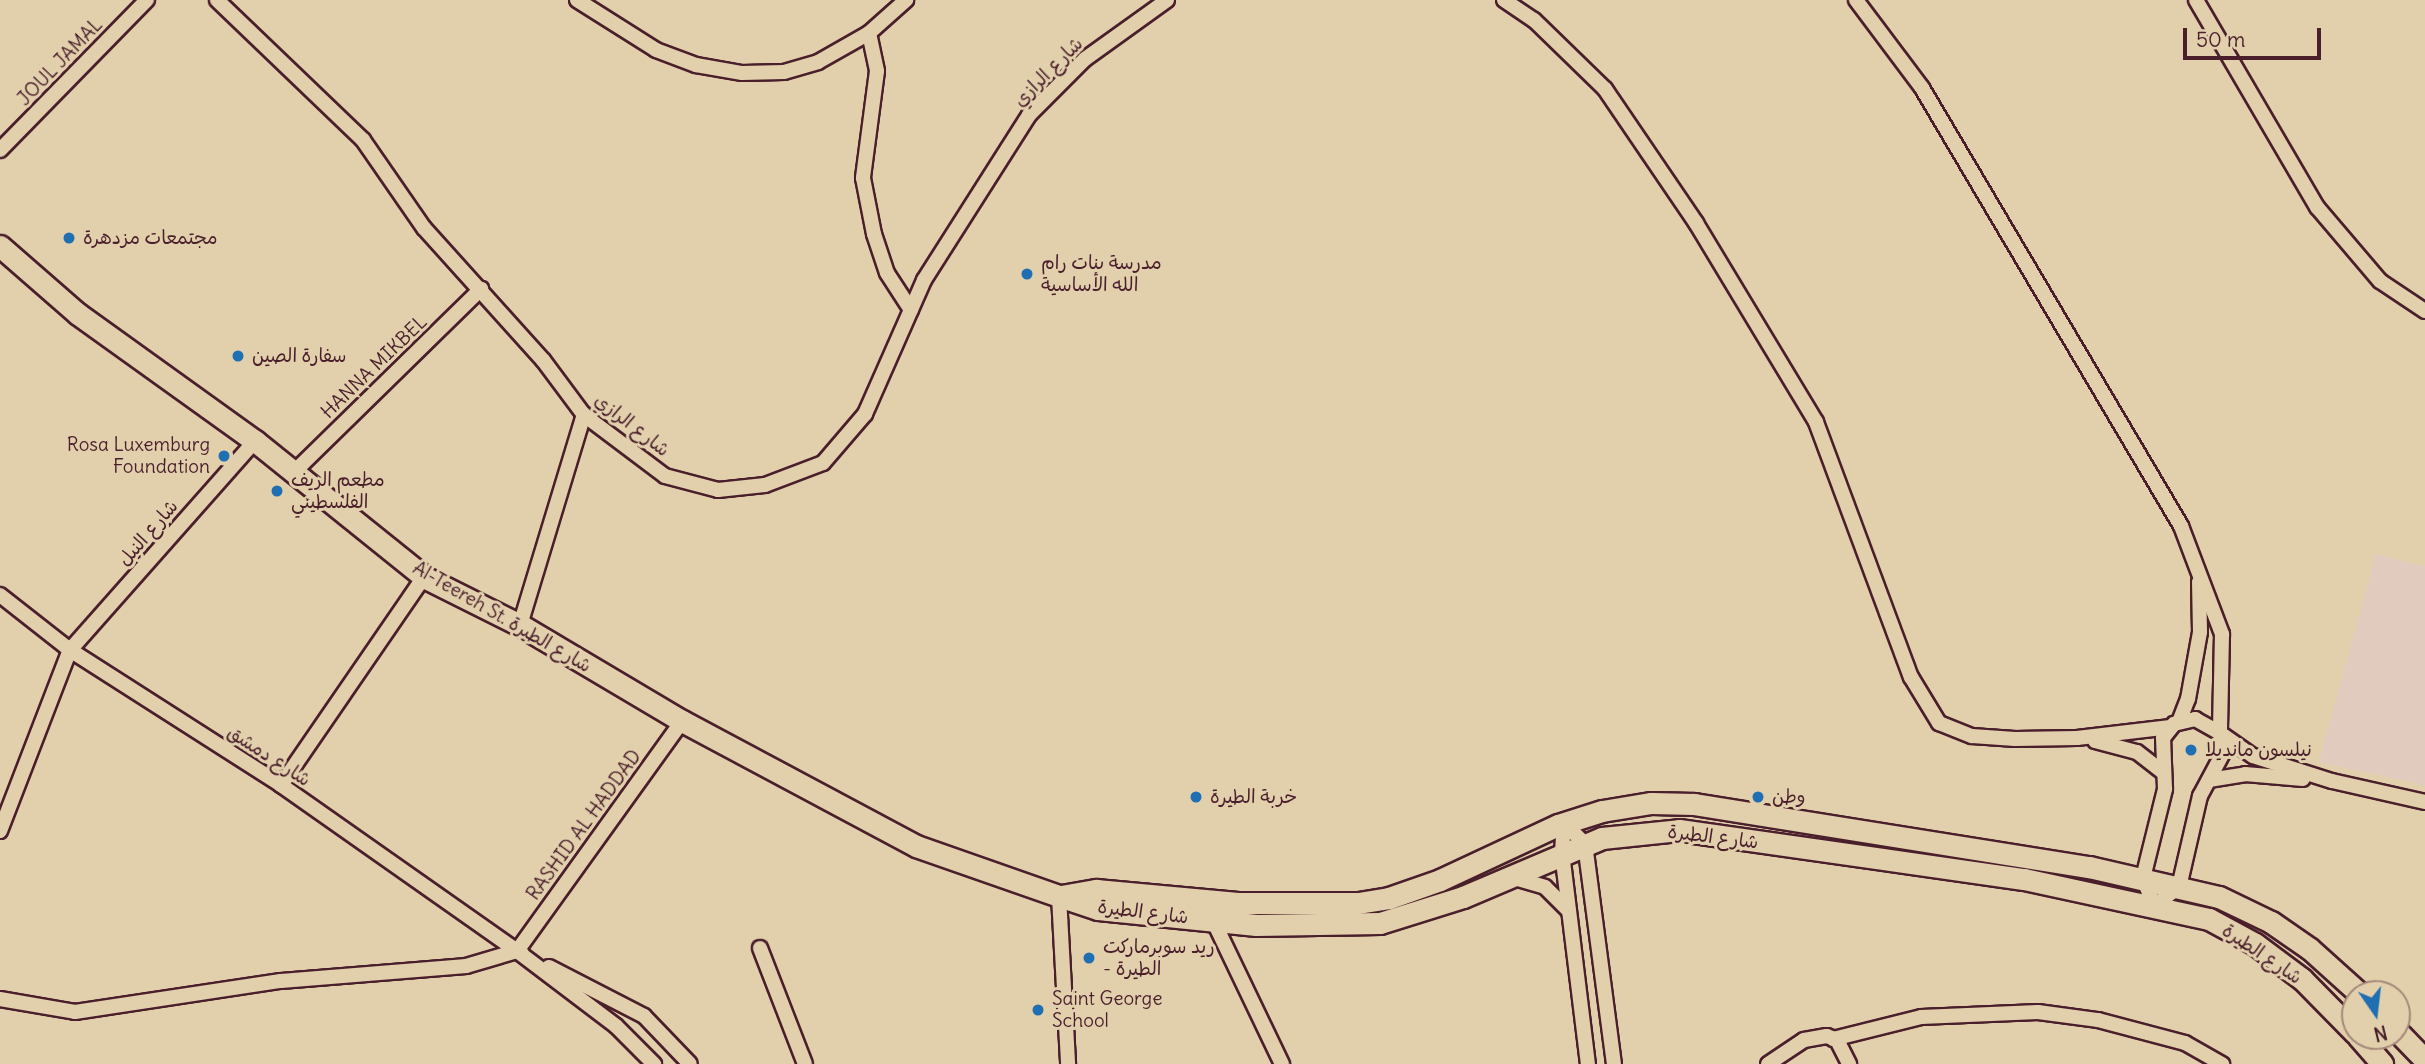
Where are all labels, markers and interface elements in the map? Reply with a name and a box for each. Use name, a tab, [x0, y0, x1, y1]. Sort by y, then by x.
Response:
street label: JOUL JAMAL	[13, 14, 107, 110]
scale bar	[2187, 14, 2325, 58]
text: 50 m	[2196, 26, 2245, 53]
street label: شارع الرازي	[1009, 33, 1087, 111]
place label: مجتمعات مزدهرة	[83, 227, 218, 249]
marker: مجتمعات مزدهرة	[61, 230, 77, 246]
place label: مدرسة بنات رام الله الأساسية	[1041, 252, 1162, 296]
marker: مدرسة بنات رام الله الأساسية	[1019, 266, 1035, 282]
street label: HANNA MIKBEL	[316, 311, 432, 423]
place label: سفارة الصين	[252, 345, 347, 367]
marker: سفارة الصين	[230, 348, 246, 364]
street label: شارع الرازي	[590, 389, 674, 461]
place label: Rosa Luxemburg Foundation	[67, 434, 210, 478]
marker: Rosa Luxemburg Foundation	[216, 448, 232, 464]
place label: مطعم الريف الفلسطيني	[291, 469, 385, 513]
marker: مطعم الريف الفلسطيني	[269, 483, 285, 499]
street label: شارع النيل	[113, 495, 183, 571]
street label: Al-Teereh St. شارع الطيرة	[409, 557, 595, 677]
street label: شارع دمشق	[223, 721, 315, 791]
place label: نيلسون مانديلا	[2205, 739, 2312, 761]
marker: نيلسون مانديلا	[2183, 742, 2199, 758]
street label: RASHID AL HADDAD	[522, 745, 646, 905]
place label: خربة الطيرة	[1210, 786, 1297, 808]
place label: وطن	[1772, 786, 1805, 808]
marker: خربة الطيرة	[1188, 789, 1204, 805]
marker: وطن	[1750, 789, 1766, 805]
street label: شارع الطيرة	[1666, 820, 1760, 854]
street label: شارع الطيرة	[1096, 895, 1190, 929]
street label: شارع الطيرة	[2218, 919, 2306, 989]
place label: ريد سوبرماركت - الطيرة	[1103, 936, 1215, 980]
marker: ريد سوبرماركت - الطيرة	[1081, 950, 1097, 966]
north arrow	[2341, 980, 2411, 1050]
place label: Saint George School	[1052, 988, 1162, 1032]
marker: Saint George School	[1030, 1002, 1046, 1018]
text: N	[2371, 1020, 2390, 1047]

